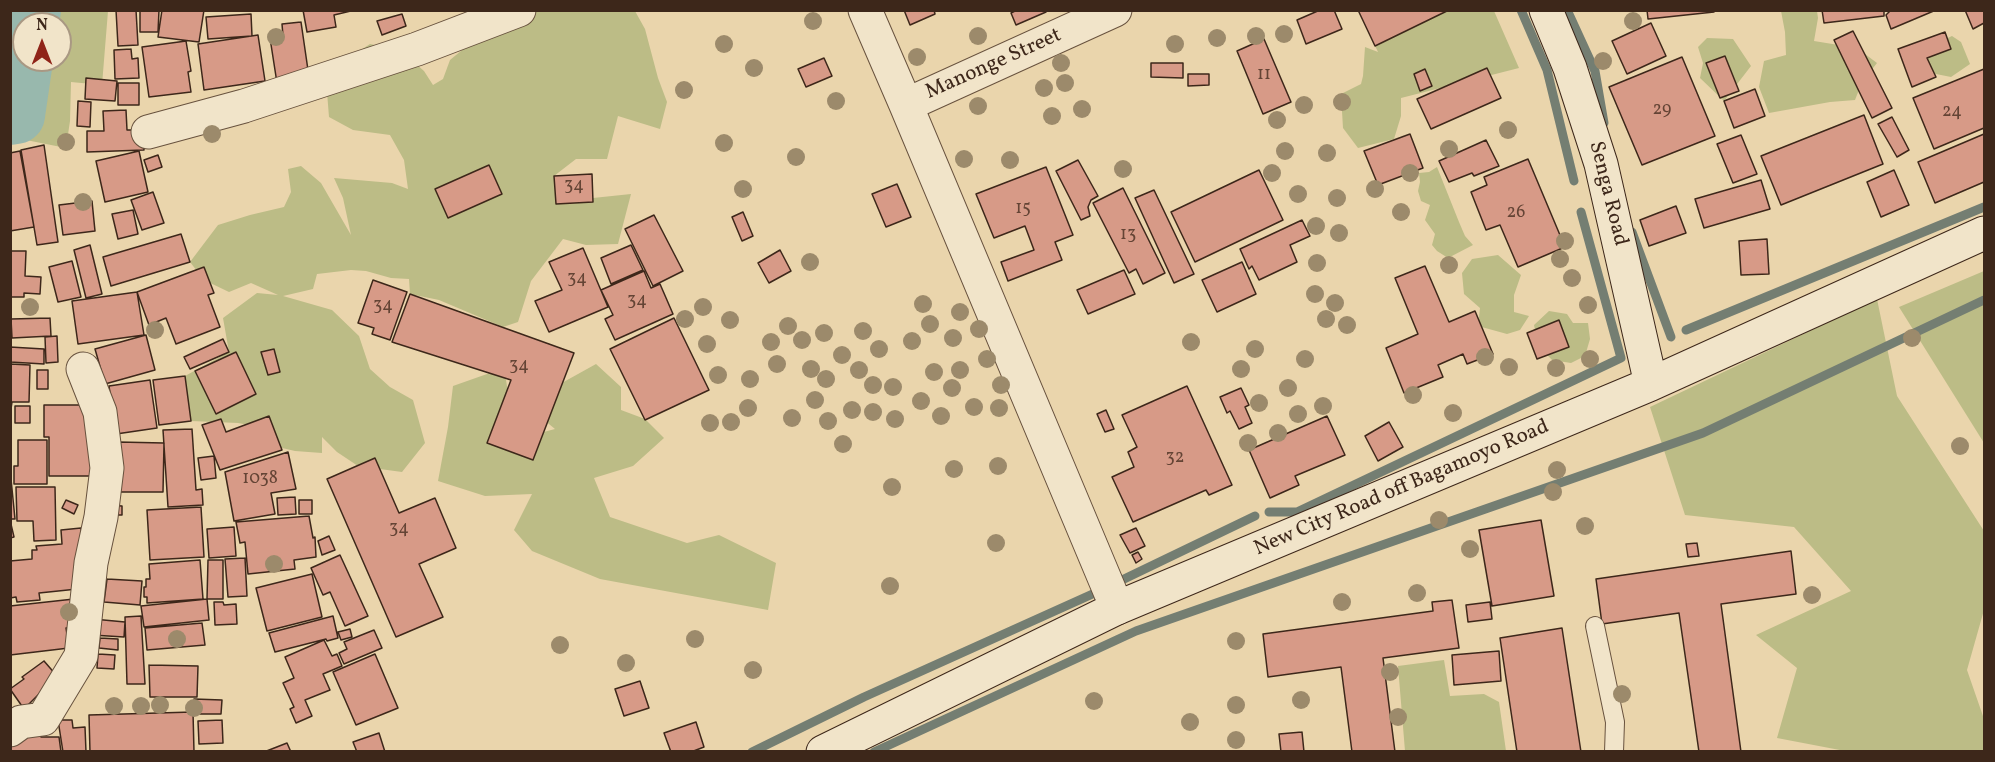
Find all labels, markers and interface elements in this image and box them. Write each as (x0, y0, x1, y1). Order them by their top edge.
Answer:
north arrow (12, 12, 72, 72)
text: N (36, 15, 48, 37)
street label: Manonge Street (922, 24, 1066, 106)
house number: 11 (1257, 65, 1271, 87)
house number: 29 (1653, 100, 1671, 122)
house number: 24 (1942, 102, 1962, 124)
street label: Senga Road (1582, 139, 1632, 249)
house number: 34 (564, 176, 584, 198)
house number: 15 (1015, 199, 1031, 221)
house number: 26 (1507, 203, 1525, 225)
house number: 13 (1120, 225, 1136, 247)
house number: 34 (567, 269, 587, 291)
house number: 34 (627, 291, 647, 313)
house number: 34 (373, 296, 393, 318)
house number: 34 (509, 356, 529, 378)
street label: New City Road off Bagamoyo Road (1251, 415, 1553, 563)
house number: 32 (1166, 448, 1184, 470)
house number: 1038 (242, 469, 278, 491)
house number: 34 (389, 519, 409, 541)

